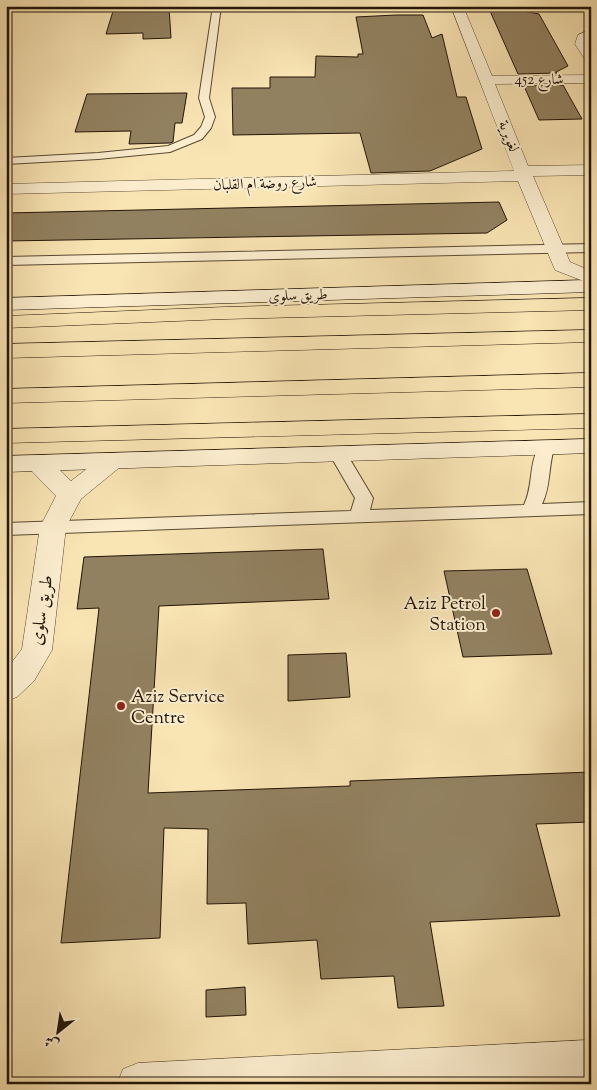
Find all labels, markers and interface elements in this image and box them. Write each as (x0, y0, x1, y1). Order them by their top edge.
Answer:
street label: شارع 452 (515, 70, 563, 92)
street label: لغويرية (492, 118, 523, 155)
street label: شارع روضة ام القلبان (213, 172, 317, 198)
street label: طريق سلوى (268, 285, 328, 308)
street label: طريق سلوى (25, 573, 61, 647)
place label: Aziz Petrol Station (403, 592, 486, 639)
marker: Aziz Petrol Station (490, 607, 502, 619)
place label: Aziz Service Centre (131, 685, 225, 732)
marker: Aziz Service Centre (115, 700, 127, 712)
north arrow (32, 1008, 82, 1058)
text: ش (41, 1029, 64, 1054)

